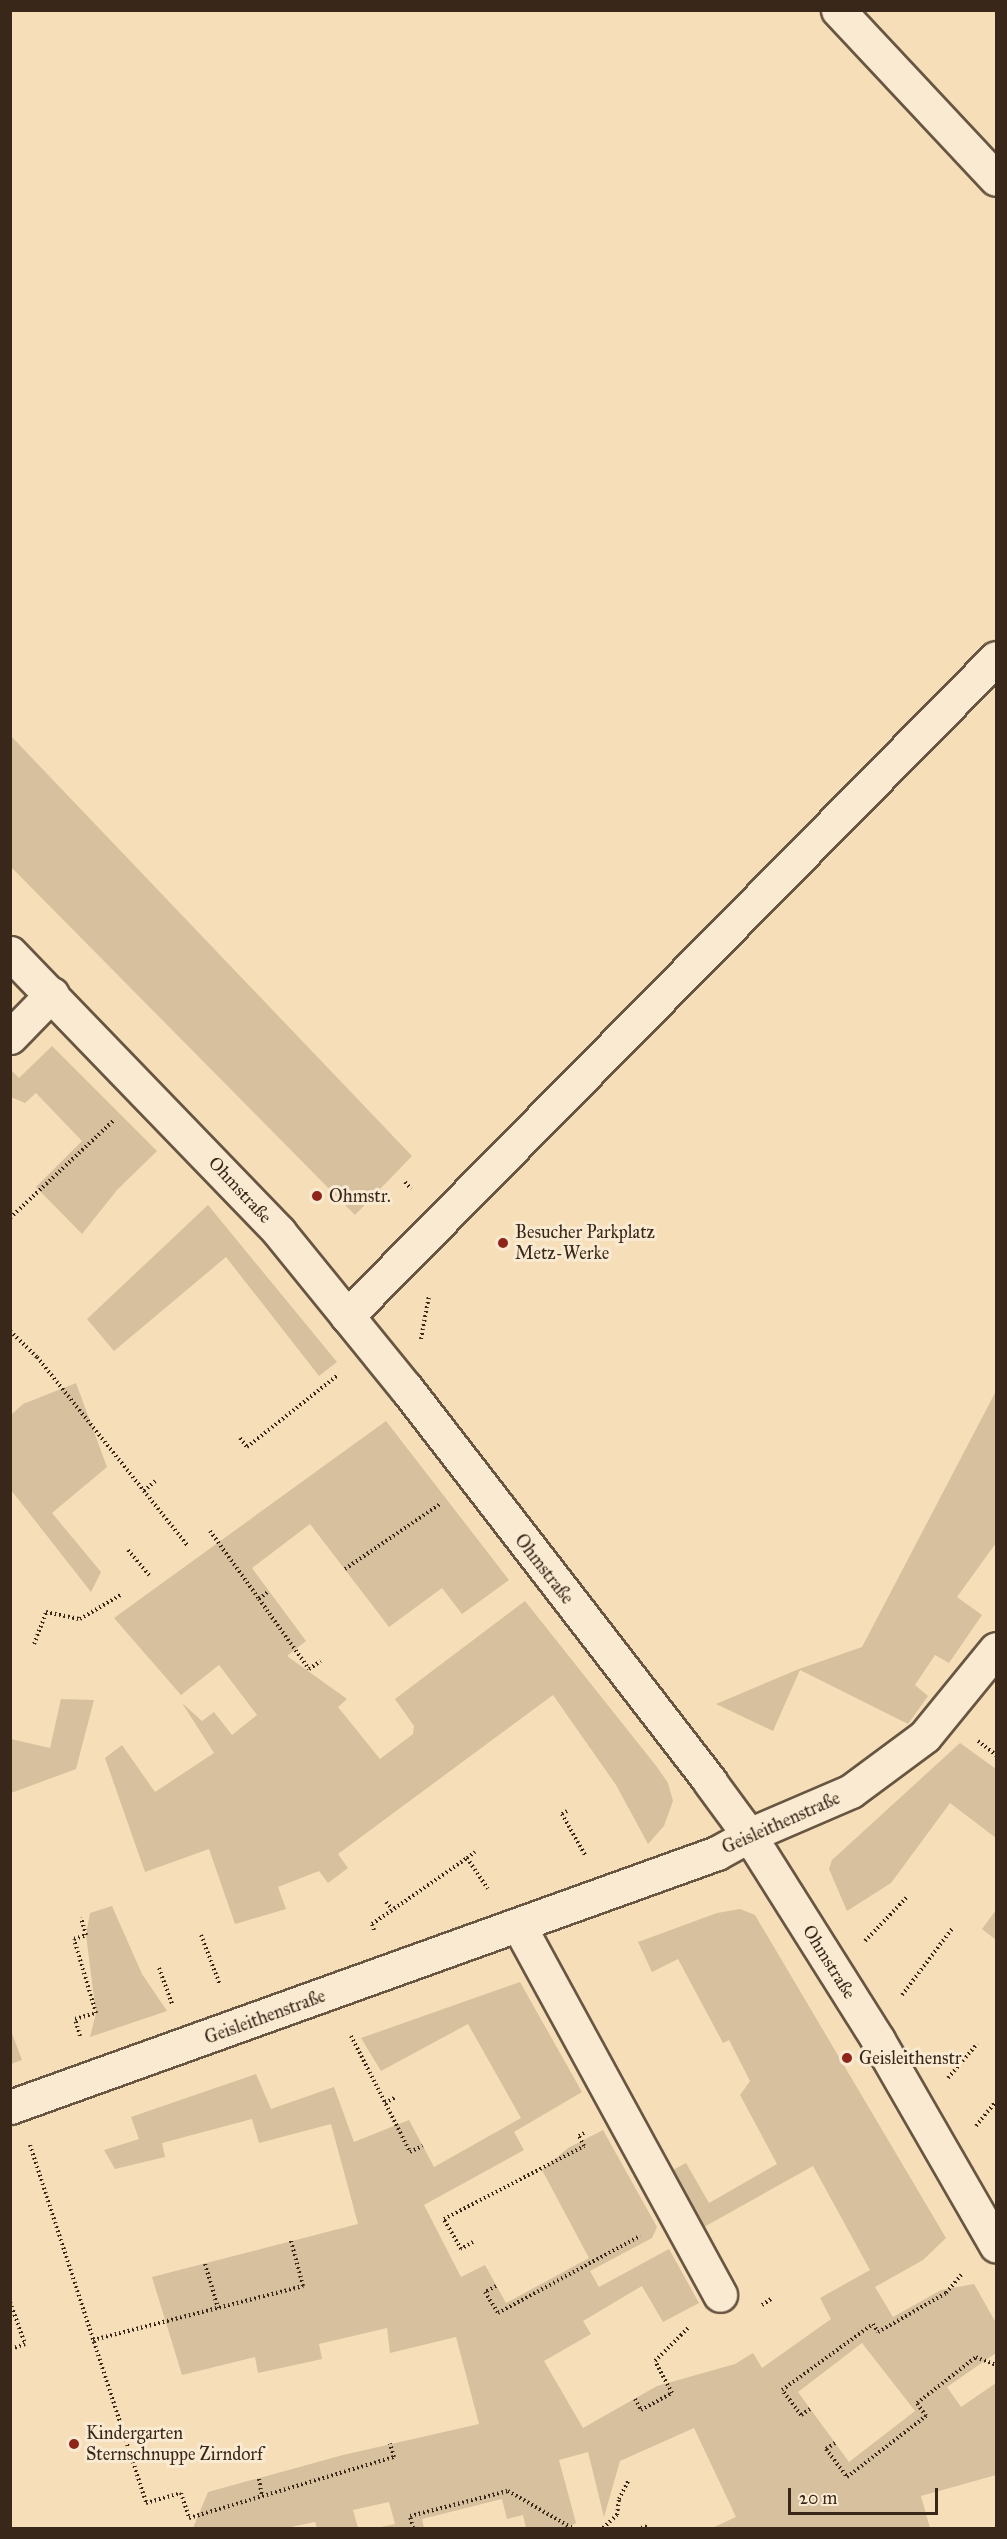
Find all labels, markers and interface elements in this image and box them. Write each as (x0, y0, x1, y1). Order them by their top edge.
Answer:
street label: Ohmstraße (204, 1152, 276, 1228)
place label: Ohmstr. (329, 1185, 391, 1207)
marker: Ohmstr. (310, 1189, 324, 1203)
place label: Besucher Parkplatz Metz-Werke (515, 1222, 655, 1264)
marker: Besucher Parkplatz Metz-Werke (496, 1236, 510, 1250)
street label: Ohmstraße (510, 1530, 578, 1608)
street label: Geisleithenstraße (719, 1787, 843, 1859)
street label: Ohmstraße (798, 1921, 860, 2003)
street label: Geisleithenstraße (202, 1985, 328, 2049)
place label: Geisleithenstr (859, 2047, 962, 2069)
marker: Geisleithenstr (840, 2051, 854, 2065)
place label: Kindergarten Sternschnuppe Zirndorf (86, 2423, 263, 2466)
marker: Kindergarten Sternschnuppe Zirndorf (67, 2437, 81, 2451)
scale bar (791, 2476, 941, 2514)
text: 20 m (799, 2487, 837, 2509)

